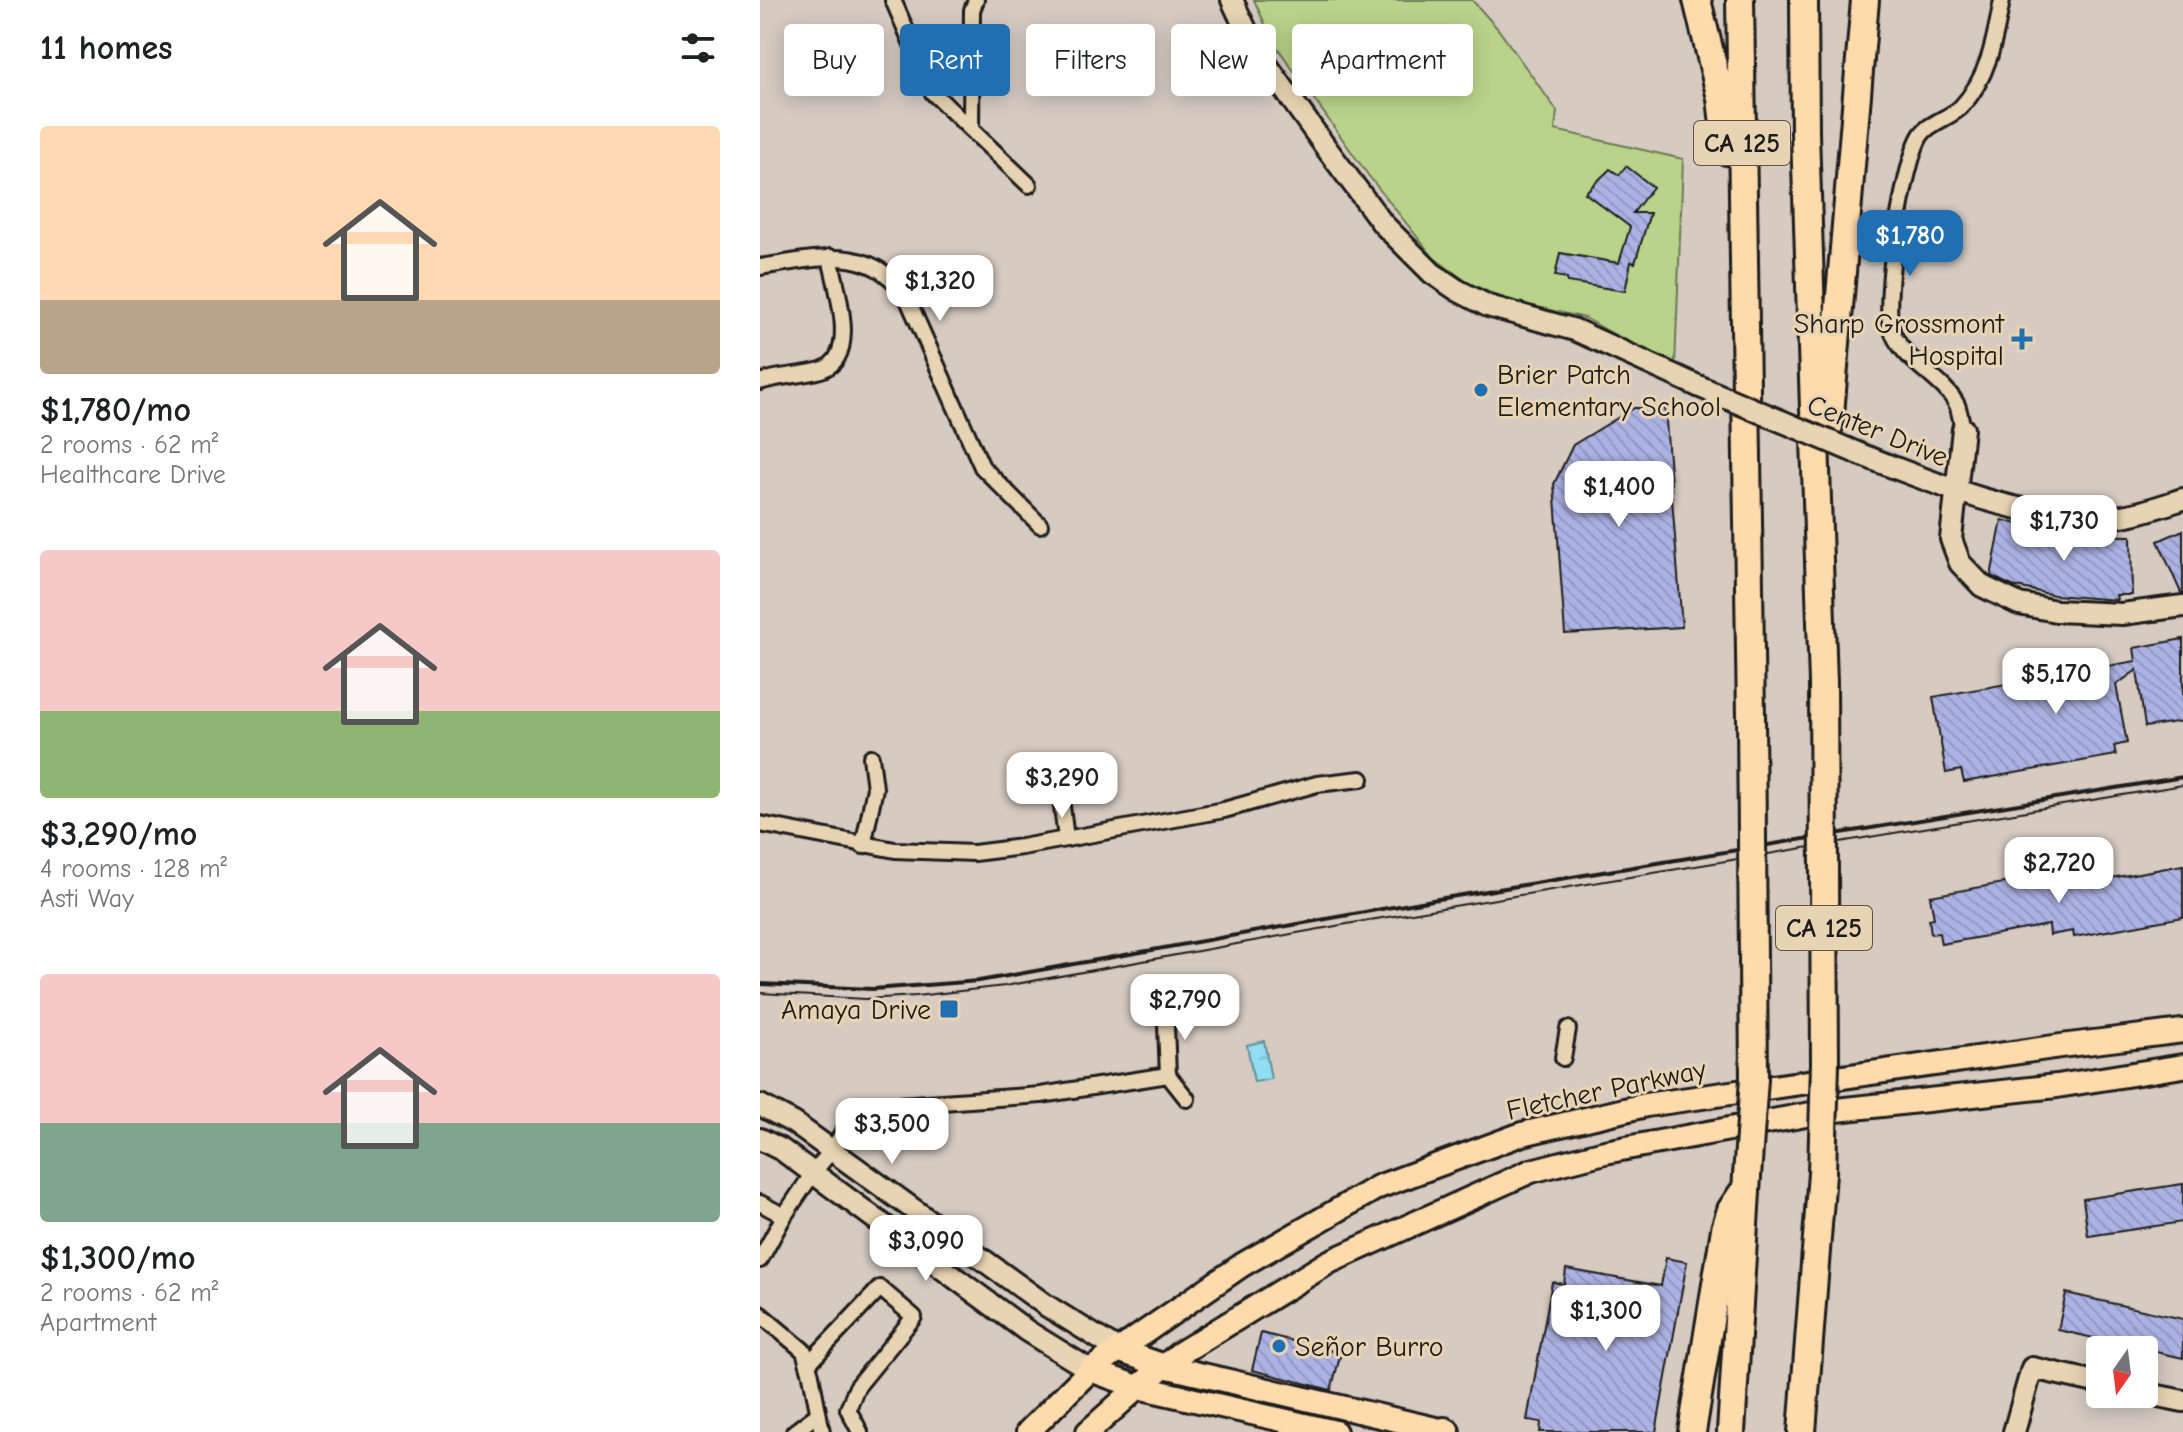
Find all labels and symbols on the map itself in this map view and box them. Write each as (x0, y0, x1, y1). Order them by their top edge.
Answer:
road number: CA 125 (1694, 121, 1790, 165)
pin: $1,780 (1845, 210, 1975, 278)
pin: $1,320 (875, 255, 1005, 323)
place label: Sharp Grossmont Hospital (1794, 308, 2005, 372)
marker: Sharp Grossmont Hospital (2011, 328, 2033, 350)
place label: Brier Patch Elementary School (1497, 359, 1721, 423)
marker: Brier Patch Elementary School (1472, 381, 1490, 399)
street label: Center Drive (1803, 388, 1953, 474)
pin: $1,400 (1554, 461, 1684, 529)
pin: $1,730 (1999, 495, 2129, 563)
pin: $5,170 (1991, 648, 2121, 716)
pin: $3,290 (997, 752, 1127, 820)
pin: $2,720 (1994, 837, 2124, 905)
road number: CA 125 (1776, 906, 1872, 950)
pin: $2,790 (1120, 974, 1250, 1042)
place label: Amaya Drive (781, 994, 931, 1026)
marker: Amaya Drive (938, 998, 960, 1020)
street label: Fletcher Parkway (1503, 1053, 1709, 1127)
pin: $3,500 (827, 1098, 957, 1166)
pin: $3,090 (861, 1215, 991, 1283)
pin: $1,300 (1541, 1285, 1671, 1353)
place label: Señor Burro (1295, 1331, 1444, 1363)
north arrow (2086, 1336, 2158, 1408)
marker: Señor Burro (1270, 1337, 1288, 1355)

